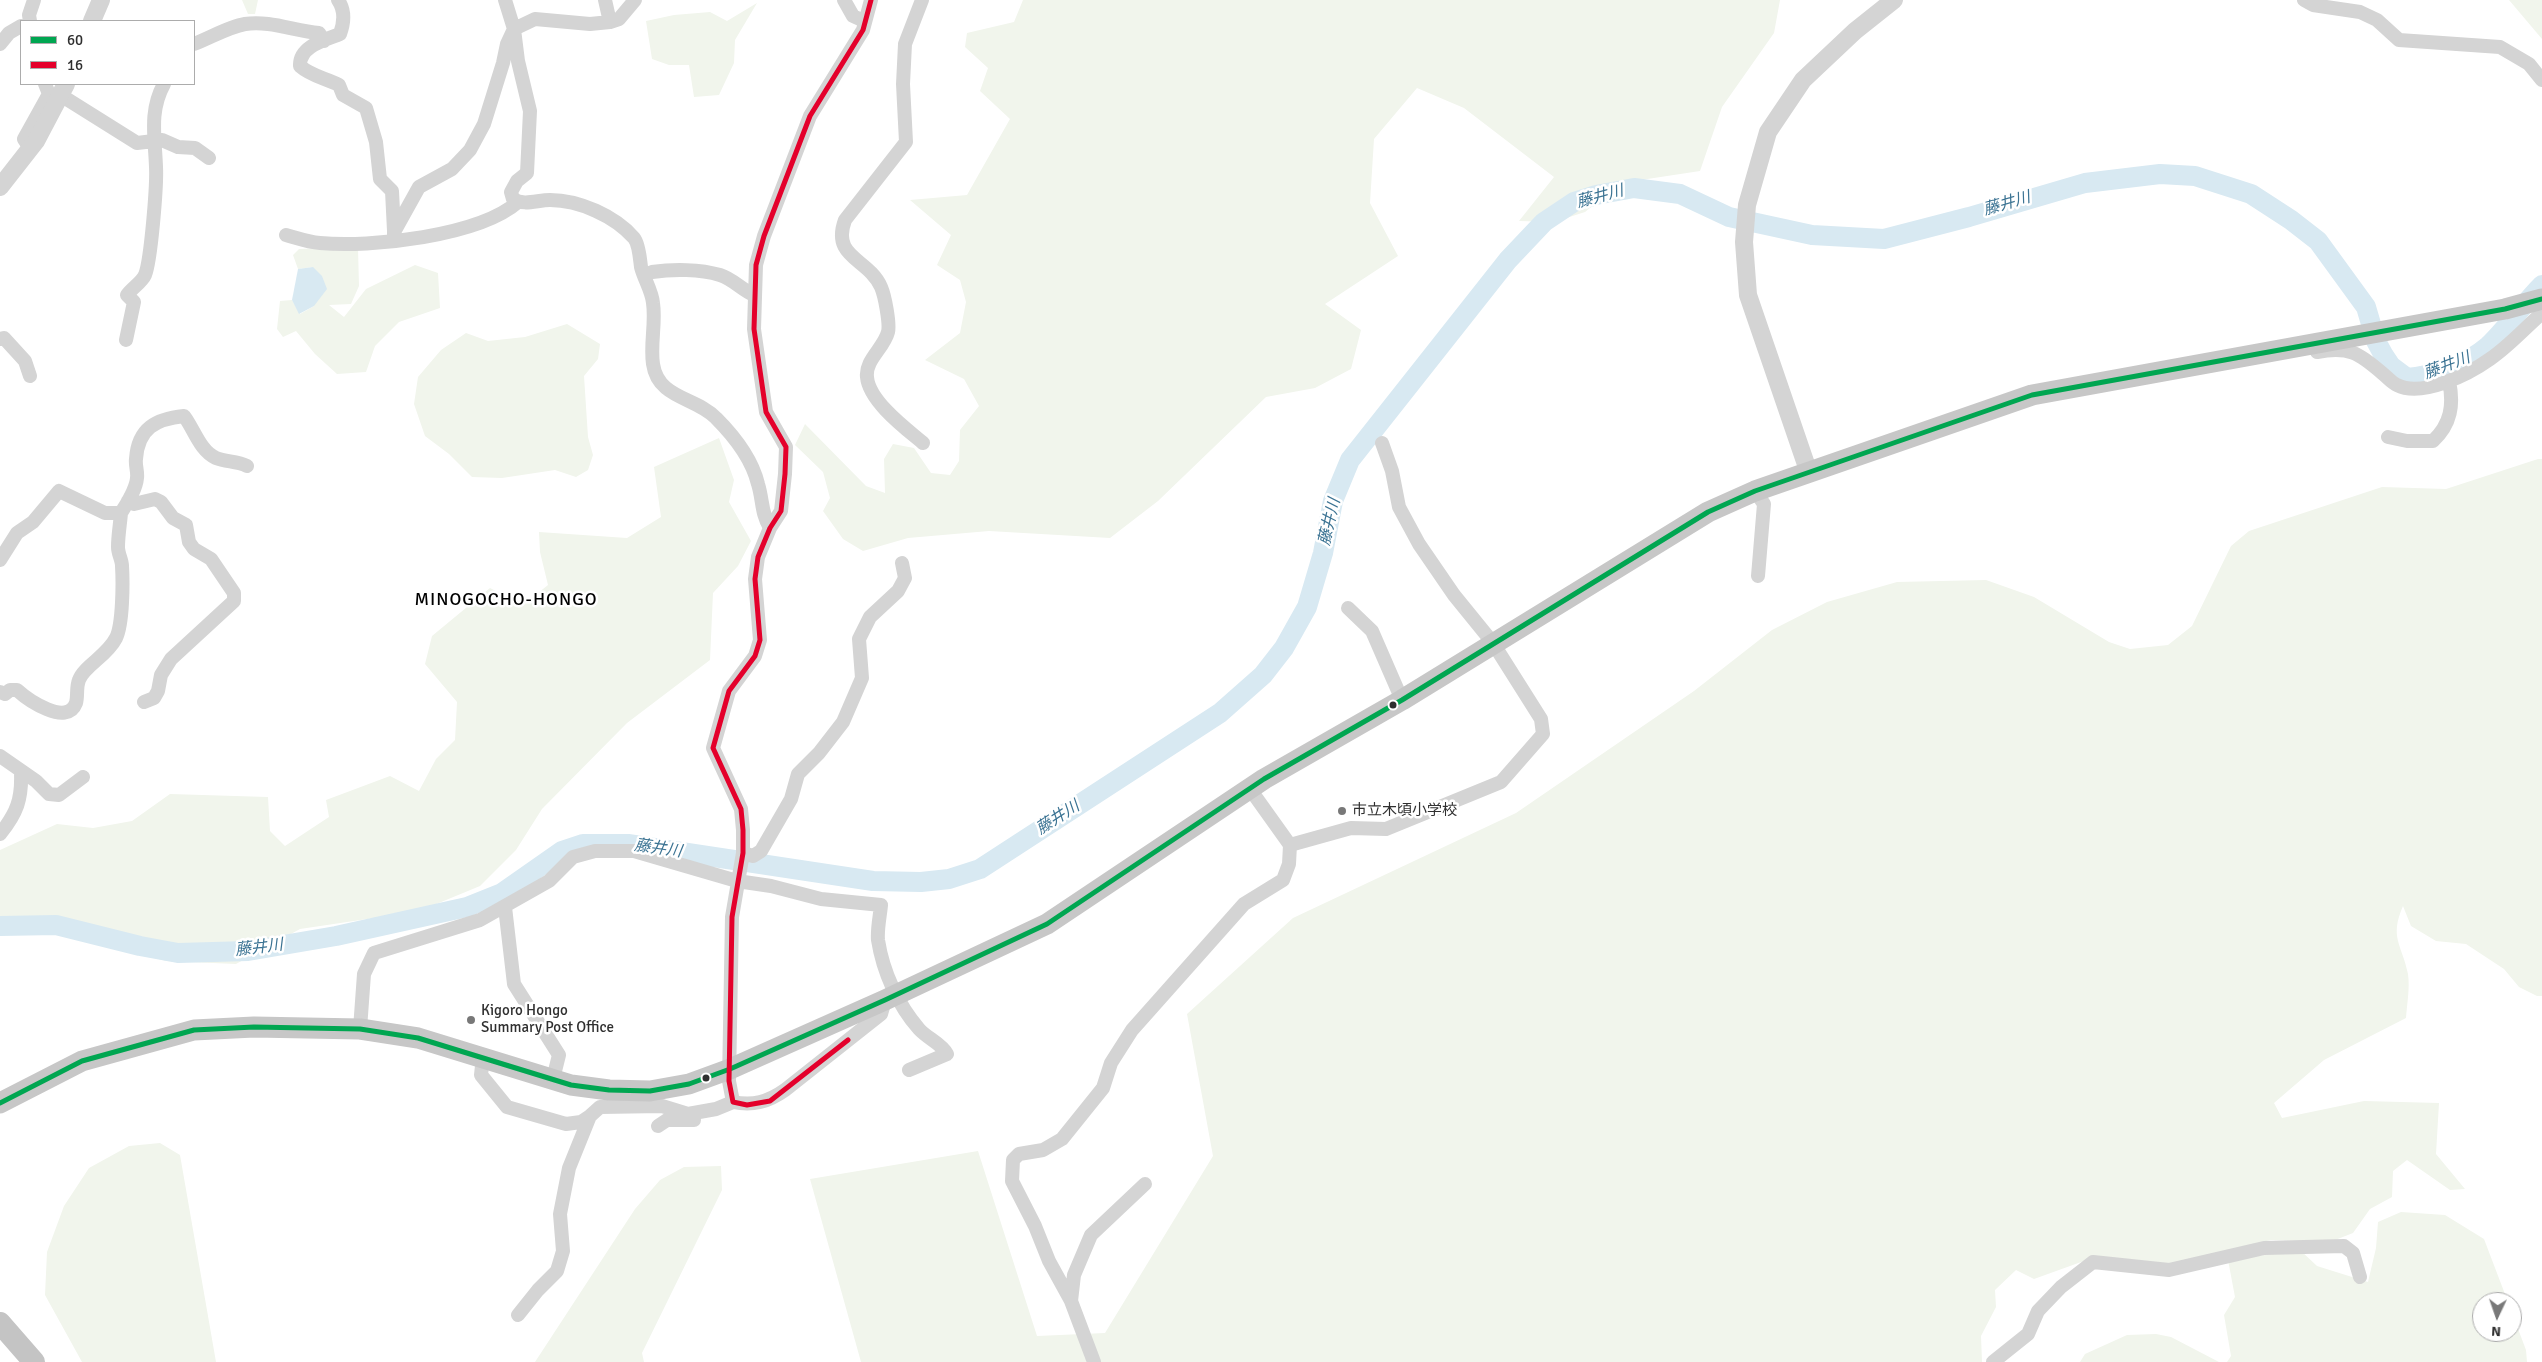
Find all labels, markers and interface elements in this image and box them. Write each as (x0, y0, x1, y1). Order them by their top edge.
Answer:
legend (20, 20, 195, 85)
text: 60 (67, 31, 83, 49)
text: 16 (67, 56, 83, 74)
water label: 藤井川 (1574, 182, 1626, 212)
water label: 藤井川 (1981, 188, 2033, 220)
water label: 藤井川 (2421, 348, 2473, 384)
water label: 藤井川 (1315, 496, 1345, 548)
district label: MINOGOCHO-HONGO (413, 589, 599, 611)
unlabelled marker (1388, 700, 1398, 710)
water label: 藤井川 (1033, 797, 1083, 839)
place label: 市立木頃小学校 (1352, 802, 1457, 820)
marker: 市立木頃小学校 (1336, 805, 1348, 817)
water label: 藤井川 (633, 836, 683, 862)
water label: 藤井川 (234, 936, 284, 960)
place label: Kigoro Hongo Summary Post Office (481, 1002, 614, 1037)
marker: Kigoro Hongo Summary Post Office (465, 1014, 477, 1026)
unlabelled marker (701, 1073, 711, 1083)
north arrow (2472, 1292, 2522, 1342)
text: N (2491, 1323, 2502, 1340)

